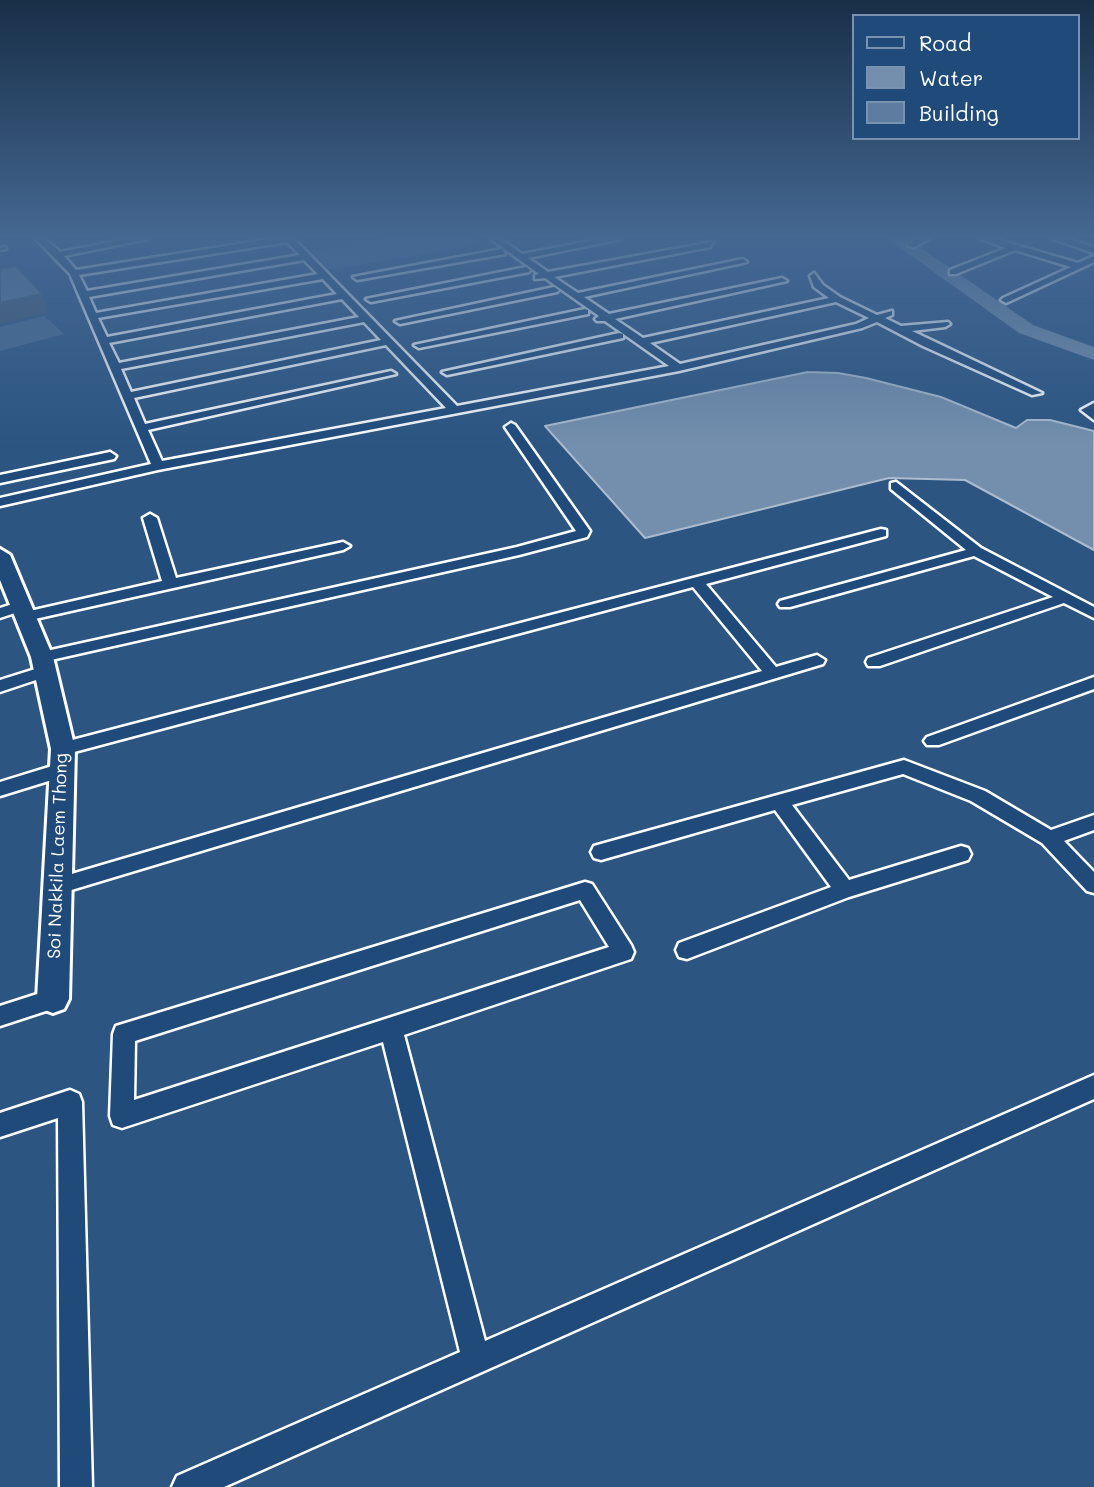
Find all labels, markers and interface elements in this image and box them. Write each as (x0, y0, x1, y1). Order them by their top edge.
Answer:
legend (852, 14, 1080, 140)
text: Road (919, 29, 971, 56)
text: Water (919, 64, 983, 91)
text: Building (919, 99, 999, 126)
street label: Soi Nakkila Laem Thong (44, 753, 72, 959)

